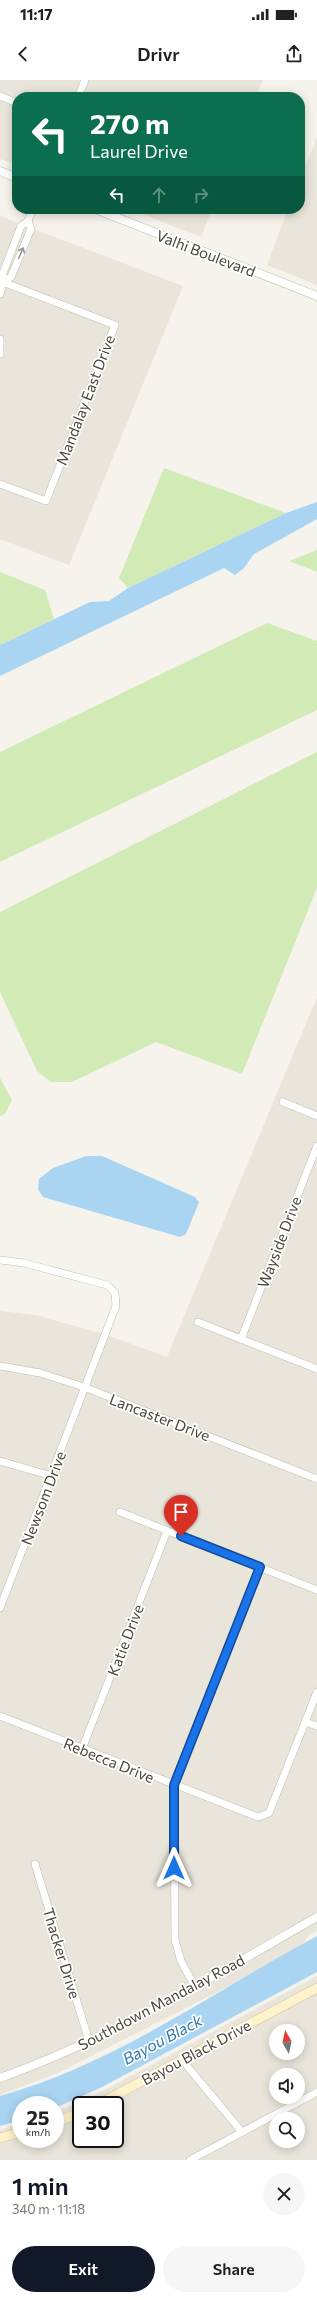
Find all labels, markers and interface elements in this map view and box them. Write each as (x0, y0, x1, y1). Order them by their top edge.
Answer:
text: 11:17 (20, 5, 53, 23)
icon: back (12, 43, 34, 65)
text: Drivr (137, 43, 180, 65)
icon: share (283, 43, 305, 65)
text: 270 m (90, 106, 169, 140)
icon: left (24, 108, 76, 160)
text: Laurel Drive (90, 140, 188, 162)
icon: left (106, 184, 128, 206)
icon: ahead (148, 184, 170, 206)
icon: right (190, 184, 212, 206)
street label: Valhi Boulevard (154, 226, 258, 280)
one-way arrow (17, 248, 25, 260)
street label: Mandalay East Drive (52, 332, 118, 468)
street label: Wayside Drive (253, 1194, 305, 1290)
street label: Lancaster Drive (107, 1390, 213, 1444)
street label: Newsom Drive (17, 1448, 69, 1547)
pin (164, 1495, 198, 1536)
icon: arrive (170, 1501, 192, 1523)
street label: Katie Drive (103, 1602, 147, 1678)
street label: Rebecca Drive (61, 1734, 157, 1786)
position arrow (153, 1847, 195, 1889)
street label: Thacker Drive (40, 1905, 84, 2001)
street label: Southdown Mandalay Road (75, 1950, 247, 2054)
water label: Bayou Black (119, 2010, 205, 2068)
street label: Bayou Black Drive (138, 2016, 254, 2088)
north arrow (269, 2024, 305, 2060)
map controls (269, 2024, 305, 2148)
button: sound (269, 2068, 305, 2104)
speed limit sign: 30 (72, 2096, 124, 2148)
text: 25 (26, 2105, 50, 2129)
button: search (269, 2112, 305, 2148)
text: km/h (26, 2126, 50, 2138)
text: 1 min (12, 2171, 69, 2200)
button: close (263, 2173, 305, 2215)
text: 340 m · 11:18 (12, 2201, 85, 2217)
button: Exit (12, 2246, 155, 2292)
button: Share (163, 2246, 305, 2292)

